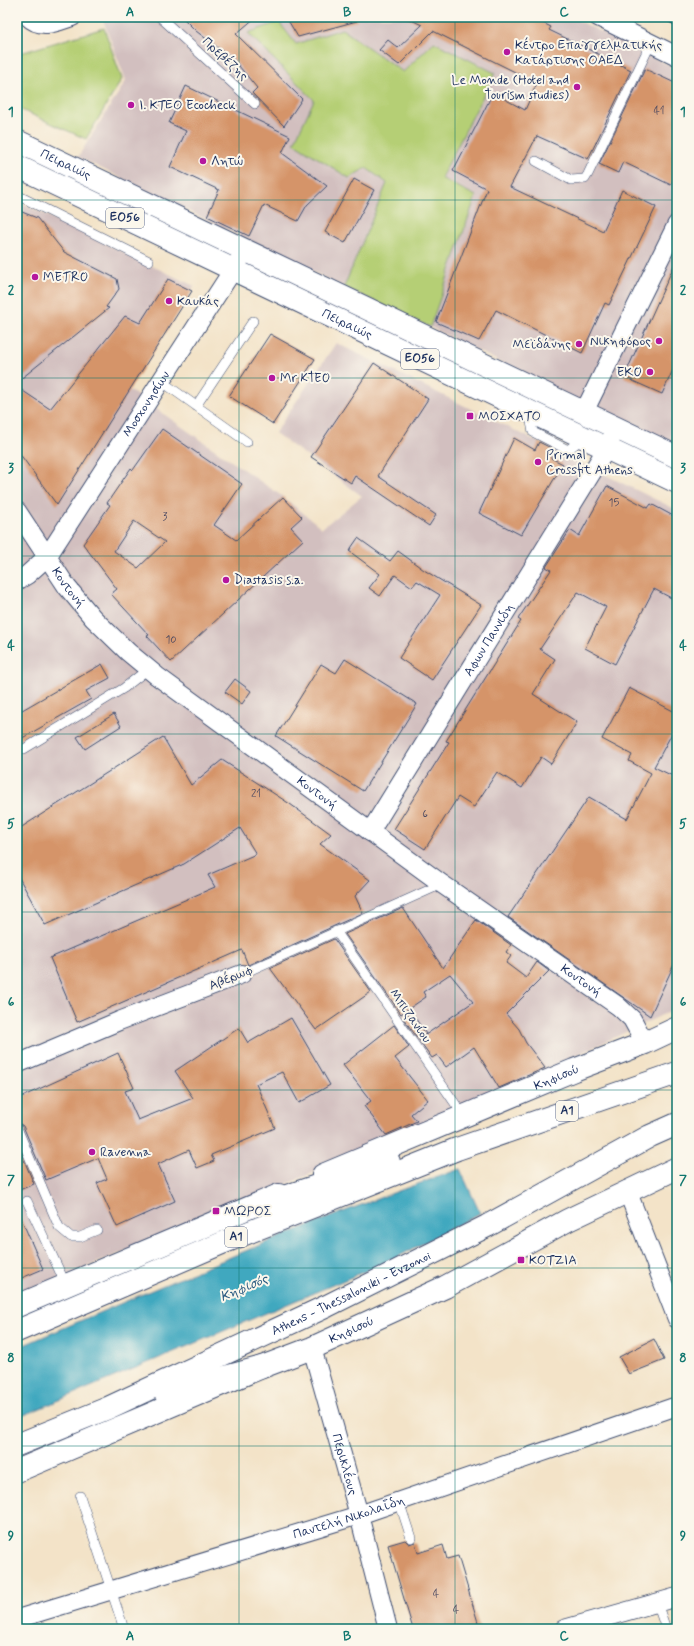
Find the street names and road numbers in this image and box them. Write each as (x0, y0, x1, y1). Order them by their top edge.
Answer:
street label: Πρεβέζης (198, 33, 252, 85)
street label: Πειραιώς (38, 145, 94, 184)
road number: ΕΟ56 (106, 208, 144, 228)
street label: Πειραιώς (319, 305, 375, 344)
road number: ΕΟ56 (401, 349, 439, 369)
street label: Μοσχονησίων (119, 367, 174, 440)
street label: Κοντονή (48, 564, 89, 611)
street label: Αφων Παννιδη (460, 600, 518, 679)
street label: Κοντονή (293, 772, 341, 813)
street label: Κοντονή (557, 960, 605, 1001)
street label: Αβέρωφ (206, 961, 256, 995)
street label: Μπιζανίου (385, 986, 435, 1046)
street label: Κηφισού (531, 1060, 581, 1094)
road number: Α1 (556, 1101, 578, 1121)
road number: Α1 (225, 1227, 247, 1247)
street label: Athens - Thessaloniki - Evzonoi (268, 1247, 434, 1339)
street label: Κηφισού (326, 1312, 377, 1348)
street label: Περικλέους (328, 1432, 362, 1497)
street label: Παντελή Νικολαΐδη (291, 1491, 407, 1543)

